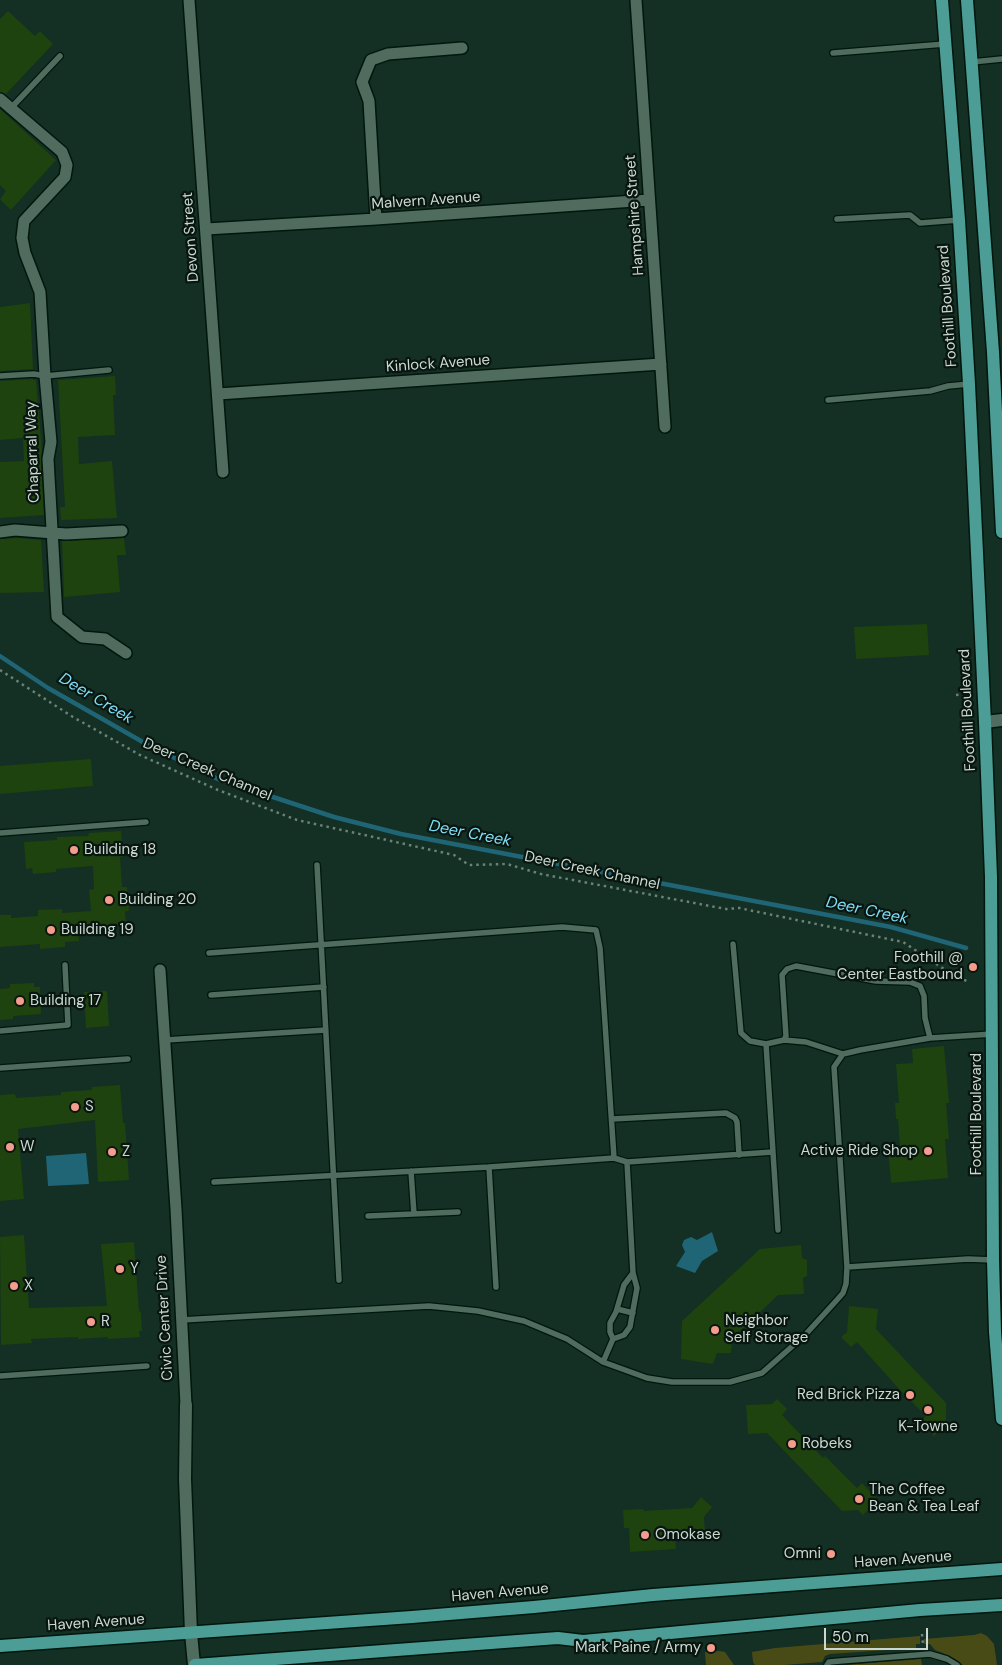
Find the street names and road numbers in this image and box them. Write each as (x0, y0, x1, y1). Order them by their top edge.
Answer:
street label: Hampshire Street (622, 154, 648, 276)
street label: Malvern Avenue (371, 188, 481, 214)
street label: Devon Street (179, 191, 203, 283)
street label: Foothill Boulevard (935, 244, 961, 368)
street label: Kinlock Avenue (385, 351, 491, 377)
street label: Chaparral Way (22, 401, 44, 503)
street label: Foothill Boulevard (956, 648, 980, 772)
street label: Deer Creek Channel (140, 735, 274, 805)
street label: Deer Creek Channel (523, 848, 661, 894)
street label: Foothill Boulevard (968, 1053, 986, 1175)
street label: Civic Center Drive (153, 1255, 177, 1381)
street label: Haven Avenue (854, 1548, 952, 1572)
street label: Haven Avenue (451, 1580, 549, 1606)
street label: Haven Avenue (47, 1611, 145, 1635)

